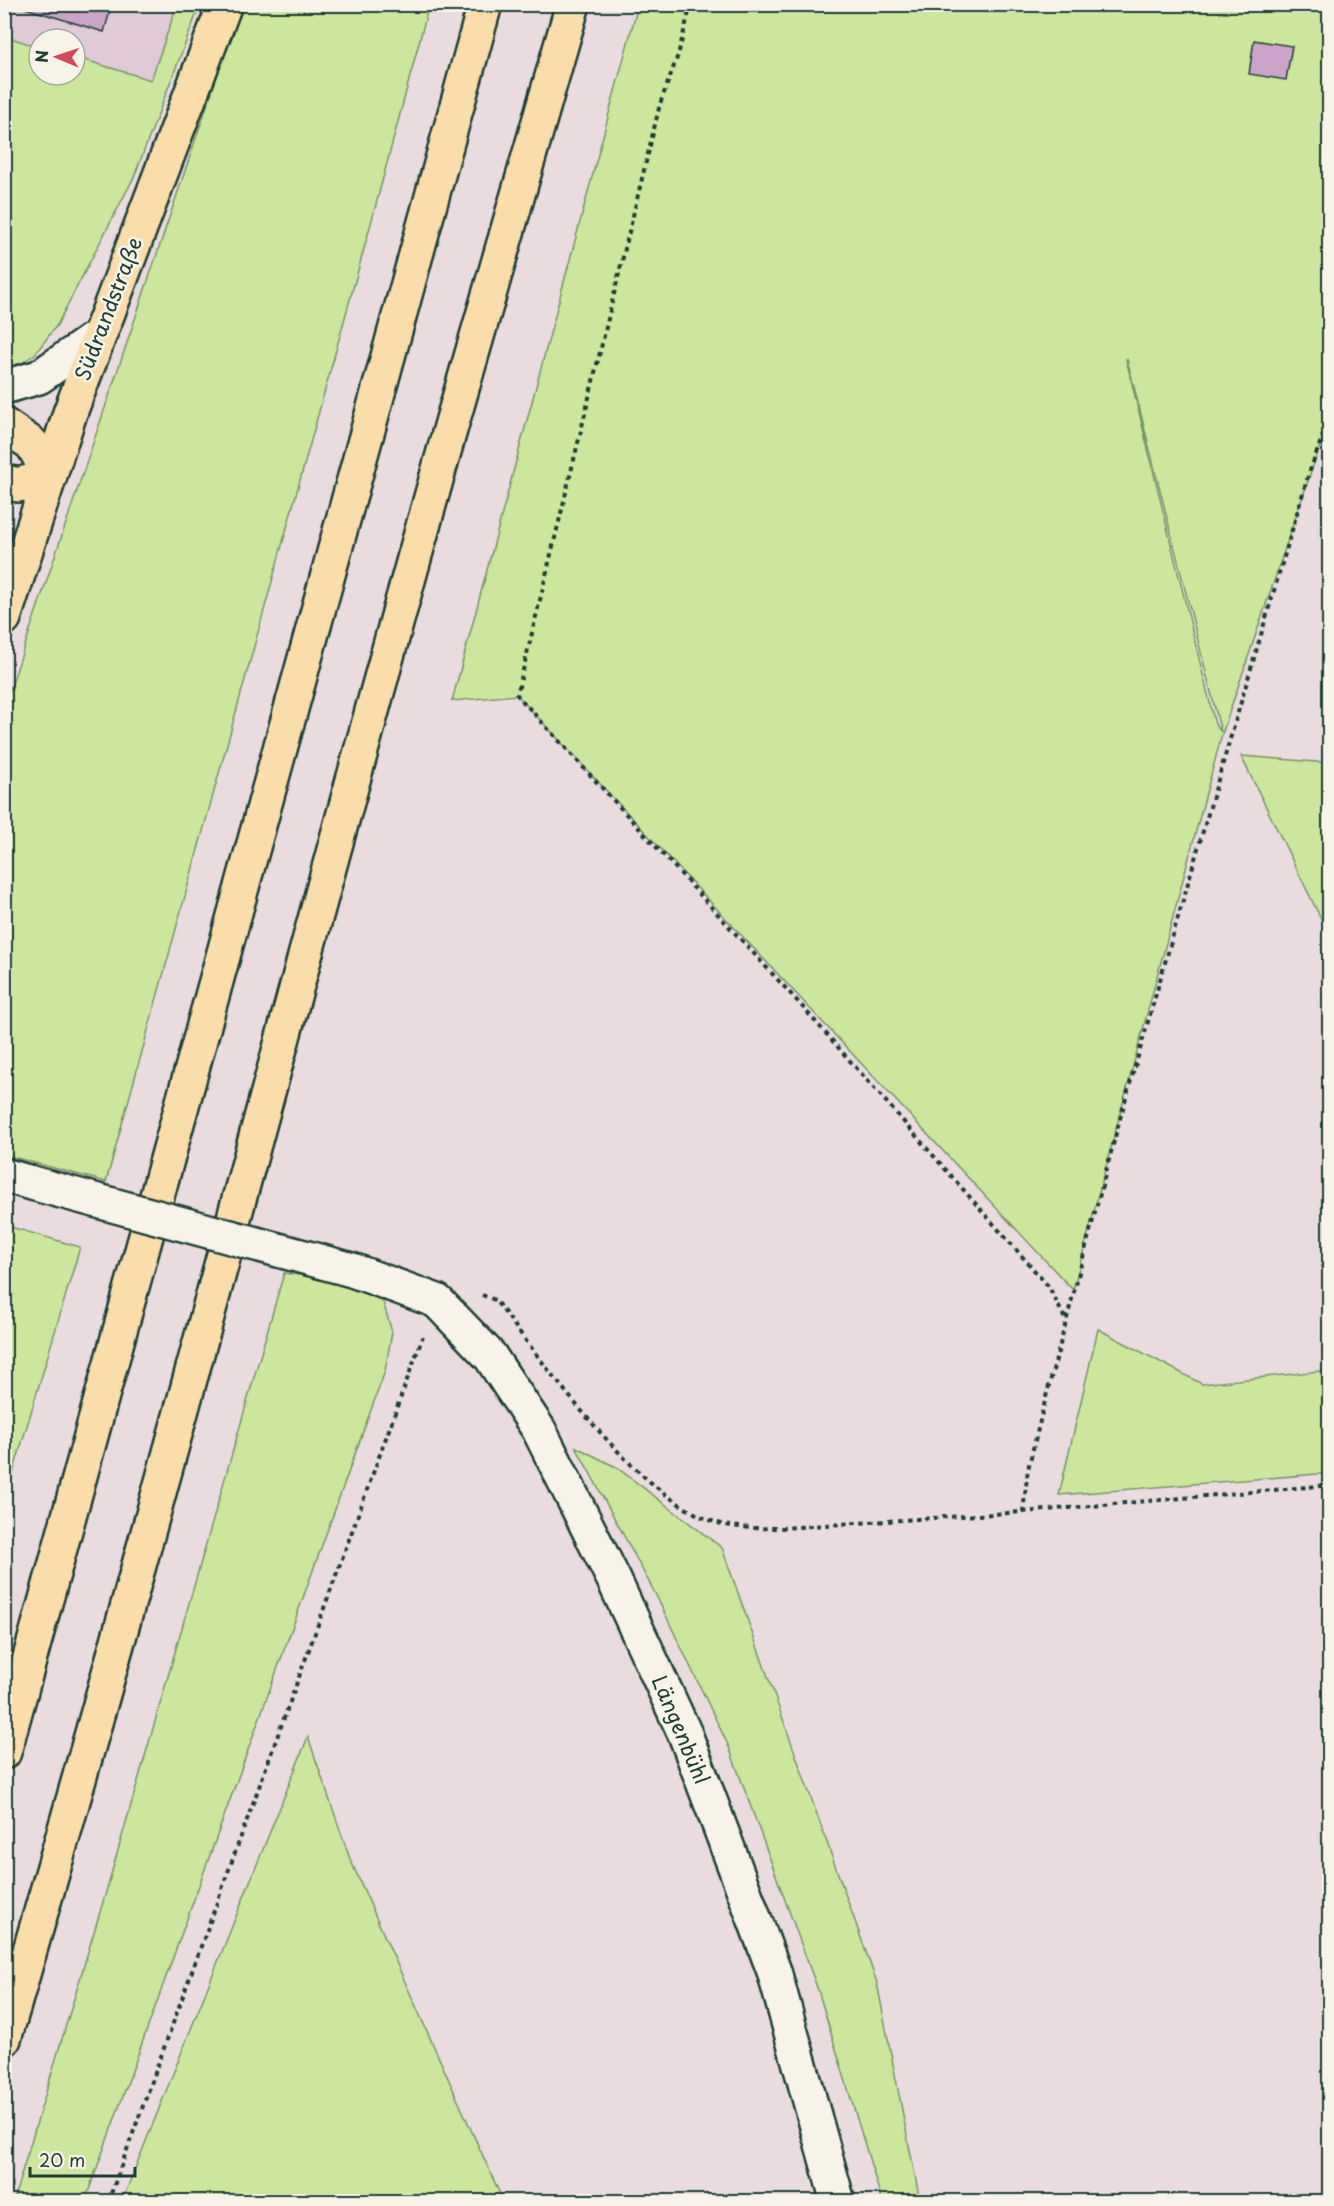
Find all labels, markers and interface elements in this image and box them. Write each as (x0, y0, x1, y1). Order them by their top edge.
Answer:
north arrow (27, 27, 87, 87)
text: N (29, 50, 53, 63)
street label: Südrandstraße (65, 232, 149, 385)
street label: Längenbühl (645, 1670, 719, 1789)
scale bar (30, 2140, 135, 2178)
text: 20 m (39, 2146, 85, 2173)

